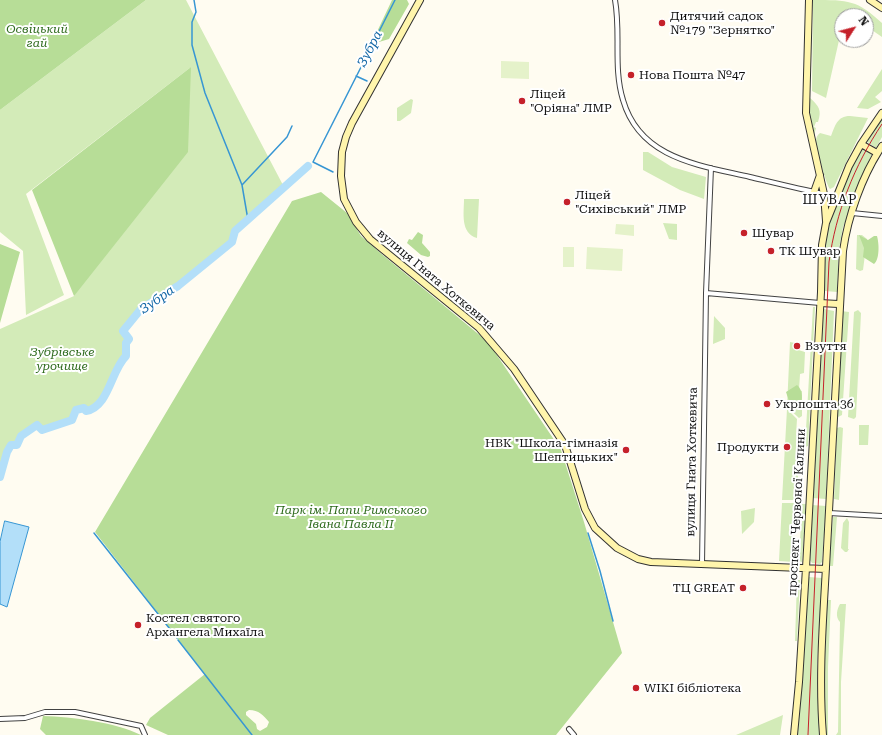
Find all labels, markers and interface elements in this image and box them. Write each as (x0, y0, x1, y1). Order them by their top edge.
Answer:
north arrow (834, 8, 874, 48)
place label: Дитячий садок №179 "Зернятко" (670, 9, 775, 37)
text: N (856, 14, 871, 28)
marker: Дитячий садок №179 "Зернятко" (657, 18, 667, 28)
park label: Освіцький гай (6, 22, 68, 50)
water label: Зубра (354, 28, 386, 70)
place label: Нова Пошта №47 (639, 68, 745, 82)
marker: Нова Пошта №47 (626, 70, 636, 80)
place label: Ліцей "Оріяна" ЛМР (530, 87, 612, 115)
marker: Ліцей "Оріяна" ЛМР (517, 96, 527, 106)
place label: Ліцей "Сихівський" ЛМР (575, 188, 686, 216)
district label: ШУВАР (803, 192, 857, 208)
marker: Ліцей "Сихівський" ЛМР (562, 197, 572, 207)
street label: вулиця Гната Хоткевича (374, 226, 498, 334)
place label: Шувар (752, 226, 794, 240)
marker: Шувар (739, 228, 749, 238)
place label: ТК Шувар (779, 244, 841, 258)
marker: ТК Шувар (766, 246, 776, 256)
water label: Зубра (137, 282, 177, 318)
place label: Взуття (805, 339, 847, 353)
marker: Взуття (792, 341, 802, 351)
park label: Зубрівське урочище (30, 345, 94, 373)
street label: вулиця Гната Хоткевича (683, 387, 701, 537)
place label: Укрпошта 36 (775, 397, 854, 411)
marker: Укрпошта 36 (762, 399, 772, 409)
street label: проспект Червоної Калини (785, 428, 809, 596)
place label: НВК "Школа-гімназія Шептицьких" (485, 436, 618, 464)
place label: Продукти (717, 440, 779, 454)
marker: Продукти (782, 442, 792, 452)
marker: НВК "Школа-гімназія Шептицьких" (621, 445, 631, 455)
park label: Парк ім. Папи Римського Івана Павла ІІ (275, 503, 427, 531)
place label: ТЦ GREAT (673, 581, 735, 595)
marker: ТЦ GREAT (738, 583, 748, 593)
place label: Костел святого Архангела Михаїла (146, 611, 264, 639)
marker: Костел святого Архангела Михаїла (133, 620, 143, 630)
place label: WIKI бібліотека (644, 681, 741, 695)
marker: WIKI бібліотека (631, 683, 641, 693)

